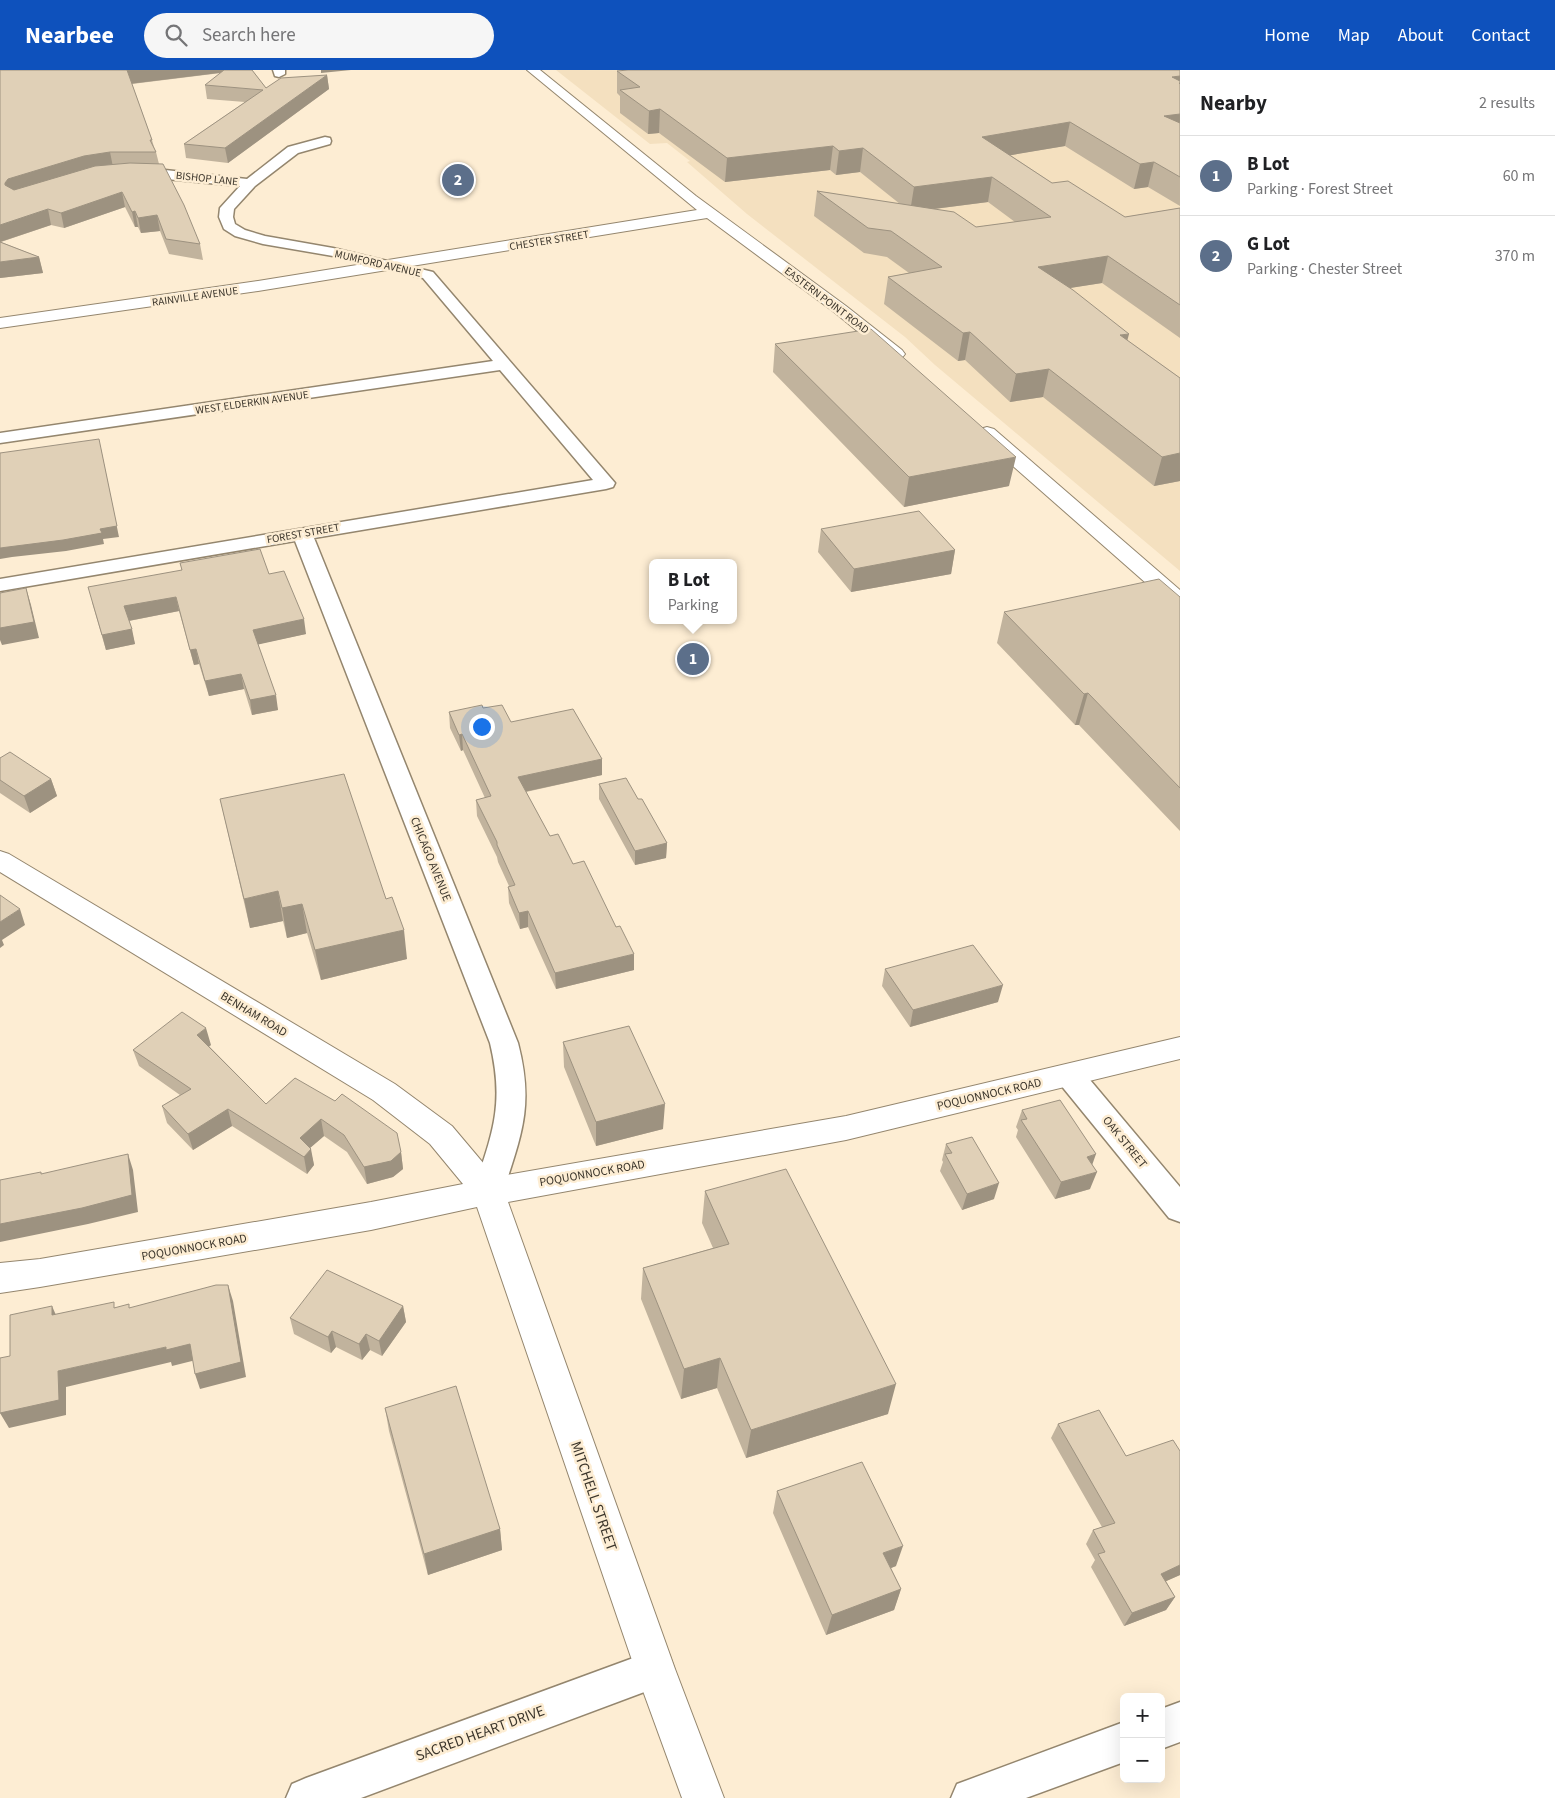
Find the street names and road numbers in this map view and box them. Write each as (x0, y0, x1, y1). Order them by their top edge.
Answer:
street label: BISHOP LANE (175, 168, 239, 189)
street label: CHESTER STREET (508, 227, 590, 254)
street label: MUMFORD AVENUE (333, 246, 423, 281)
street label: EASTERN POINT ROAD (781, 264, 872, 337)
street label: RAINVILLE AVENUE (151, 283, 239, 310)
street label: WEST ELDERKIN AVENUE (195, 387, 310, 418)
street label: FOREST STREET (265, 520, 341, 547)
street label: CHICAGO AVENUE (406, 814, 455, 904)
street label: BENHAM ROAD (217, 988, 290, 1041)
street label: POQUONNOCK ROAD (935, 1074, 1043, 1115)
street label: OAK STREET (1098, 1113, 1151, 1172)
street label: POQUONNOCK ROAD (538, 1156, 646, 1191)
street label: POQUONNOCK ROAD (140, 1230, 248, 1265)
street label: MITCHELL STREET (565, 1439, 622, 1554)
street label: SACRED HEART DRIVE (413, 1700, 548, 1767)

